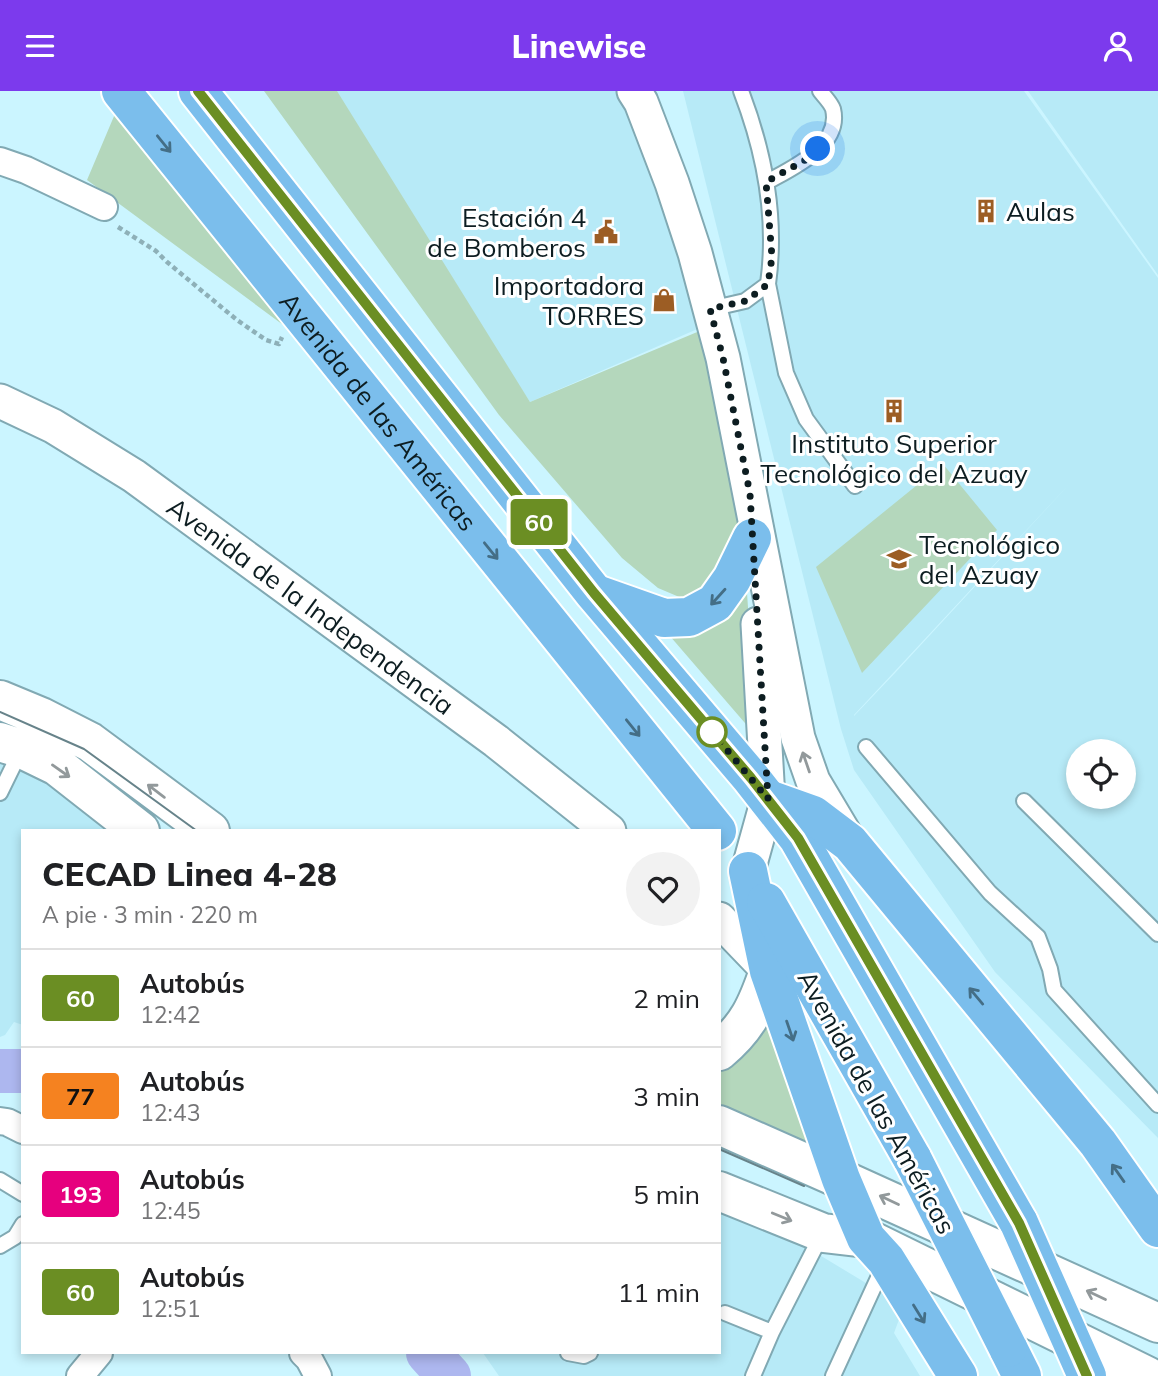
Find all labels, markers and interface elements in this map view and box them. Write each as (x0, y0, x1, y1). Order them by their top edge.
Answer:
text: Linewise (512, 26, 646, 66)
icon: menu (21, 27, 59, 65)
icon: person (1099, 27, 1137, 65)
your location (800, 131, 835, 166)
one-way arrow (156, 135, 171, 153)
place label: Aulas (1006, 195, 1075, 228)
building icon: Aulas (972, 197, 1000, 225)
place label: Estación 4 de Bomberos (427, 201, 586, 264)
public building icon: Estación 4 de Bomberos (592, 218, 620, 246)
place label: Importadora TORRES (494, 269, 644, 332)
street label: Avenida de las Américas (273, 285, 485, 537)
shop icon: Importadora TORRES (650, 286, 678, 314)
building icon: Instituto Superior Tecnológico del Azuay (880, 397, 908, 425)
place label: Instituto Superior Tecnológico del Azuay (760, 427, 1028, 490)
street label: Avenida de la Independencia (161, 490, 461, 721)
line badge: 60 (508, 499, 570, 545)
text: 60 (525, 507, 553, 537)
place label: Tecnológico del Azuay (919, 528, 1060, 591)
one-way arrow (483, 541, 498, 559)
school or university icon: Tecnológico del Azuay (885, 545, 913, 573)
one-way arrow (710, 588, 726, 606)
unlabelled marker (697, 717, 727, 747)
one-way arrow (626, 718, 641, 736)
map controls (1066, 739, 1136, 809)
button: locate (1066, 739, 1136, 809)
one-way arrow (799, 751, 811, 773)
one-way arrow (51, 764, 70, 778)
one-way arrow (147, 783, 166, 798)
button: heart (626, 852, 700, 926)
text: CECAD Linea 4-28 (42, 853, 337, 894)
text: A pie · 3 min · 220 m (42, 900, 258, 929)
street label: Avenida de las Américas (791, 964, 963, 1240)
text: Autobús (140, 967, 245, 1000)
text: 2 min (633, 982, 700, 1015)
text: 60 (66, 983, 95, 1013)
one-way arrow (968, 987, 983, 1005)
text: 12:42 (140, 1000, 200, 1029)
one-way arrow (785, 1020, 797, 1042)
text: Autobús (140, 1065, 245, 1098)
text: 3 min (633, 1080, 700, 1113)
text: 77 (66, 1081, 95, 1111)
text: 12:43 (140, 1098, 200, 1127)
text: Autobús (140, 1163, 245, 1196)
one-way arrow (1111, 1164, 1126, 1182)
text: 5 min (633, 1178, 700, 1211)
text: 193 (59, 1179, 102, 1209)
one-way arrow (879, 1193, 900, 1207)
text: 12:45 (140, 1196, 200, 1225)
one-way arrow (771, 1211, 793, 1224)
text: Autobús (140, 1261, 245, 1294)
text: 11 min (618, 1276, 700, 1309)
text: 60 (66, 1277, 95, 1307)
one-way arrow (1086, 1288, 1107, 1301)
text: 12:51 (140, 1294, 200, 1323)
one-way arrow (913, 1303, 927, 1323)

